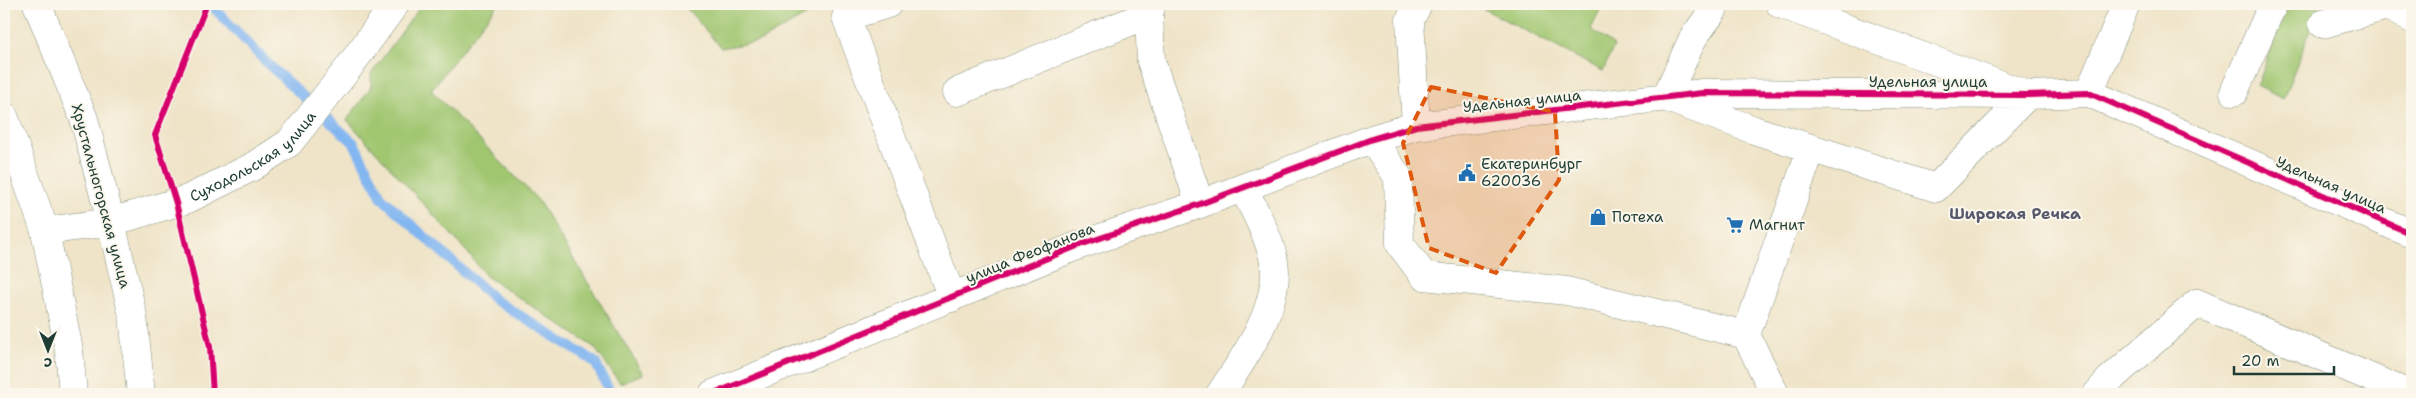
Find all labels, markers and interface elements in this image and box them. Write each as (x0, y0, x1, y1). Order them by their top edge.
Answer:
street label: Удельная улица (1869, 72, 1988, 92)
street label: Удельная улица (1462, 85, 1583, 117)
street label: Хрустальногорская улица (67, 102, 135, 291)
street label: Суходольская улица (186, 106, 321, 207)
street label: Удельная улица (2273, 152, 2390, 219)
place label: Екатеринбург 620036 (1481, 154, 1582, 191)
public building icon: Екатеринбург 620036 (1457, 163, 1477, 183)
district label: Широкая Речка (1949, 203, 2081, 224)
shop icon: Потеха (1588, 207, 1608, 227)
place label: Потеха (1612, 207, 1664, 227)
supermarket icon: Магнит (1725, 215, 1745, 235)
place label: Магнит (1749, 215, 1805, 235)
street label: улица Феофанова (963, 218, 1098, 288)
north arrow (22, 326, 72, 376)
scale bar (2234, 343, 2334, 375)
text: 20 m (2241, 351, 2280, 371)
text: С (44, 354, 52, 372)

